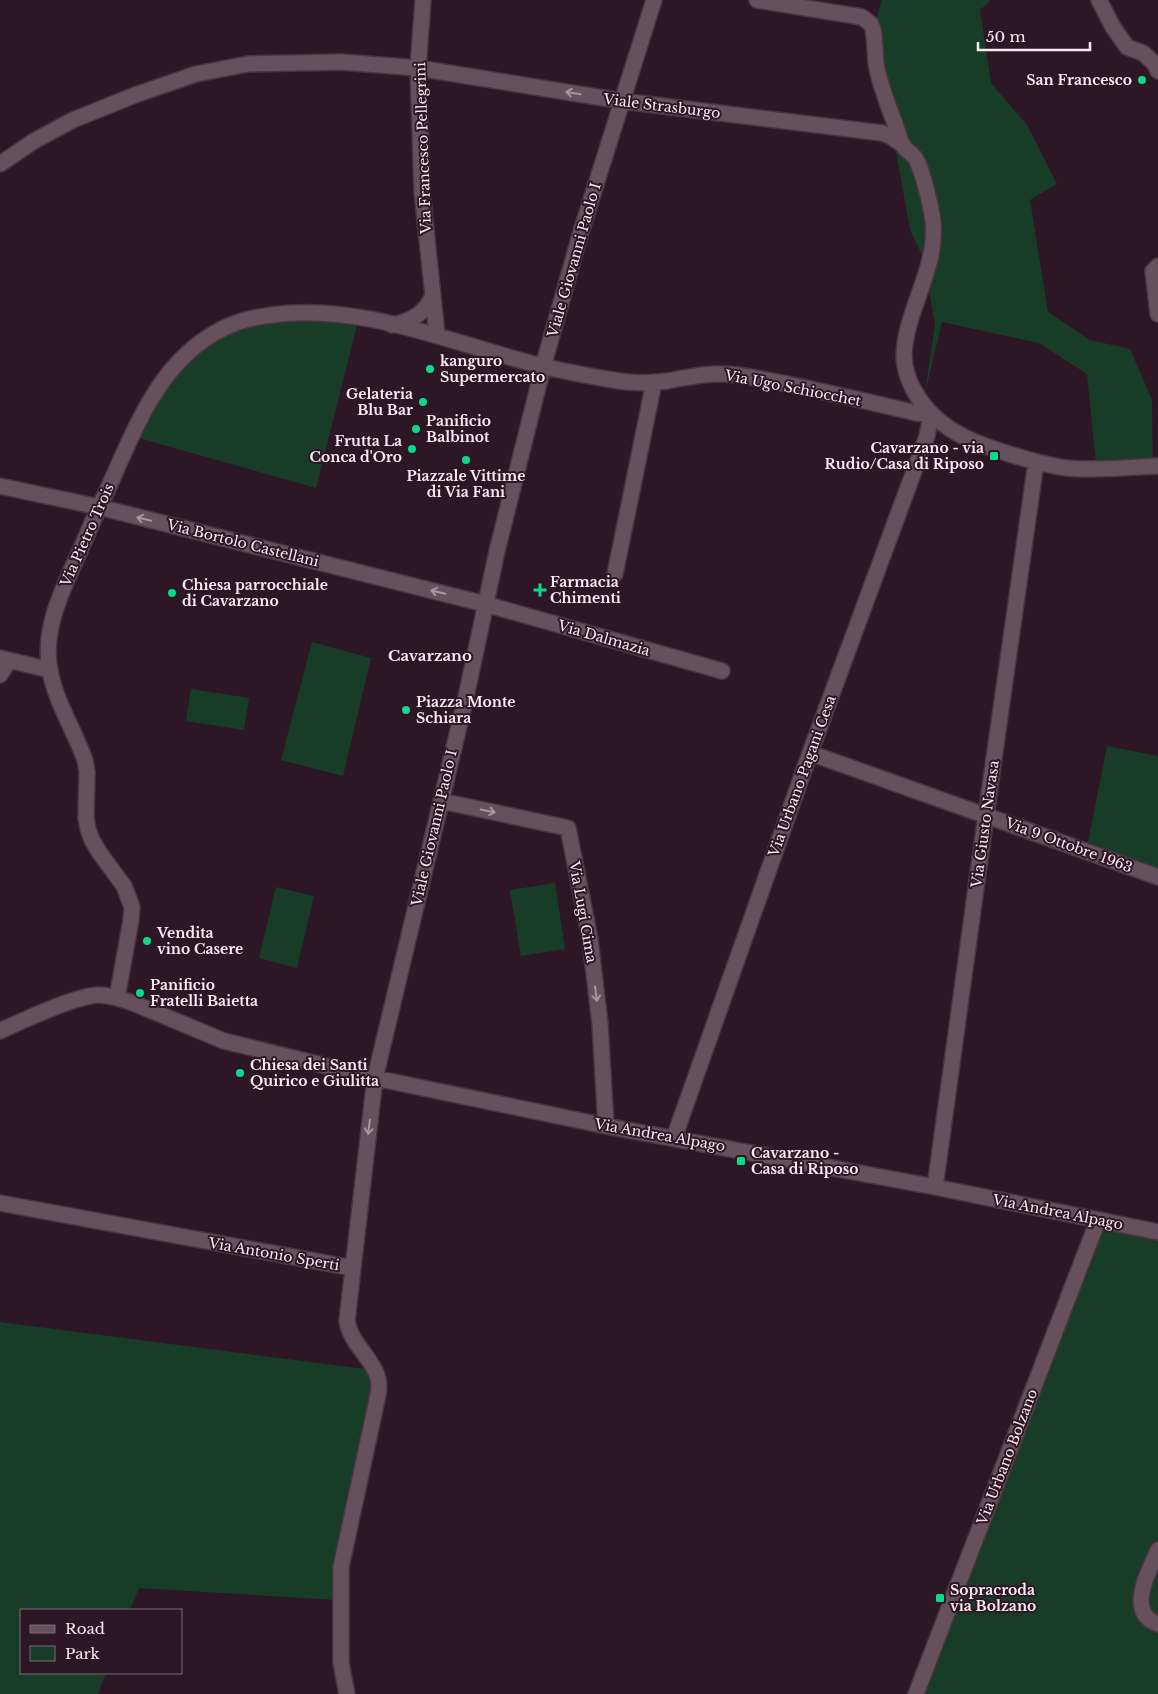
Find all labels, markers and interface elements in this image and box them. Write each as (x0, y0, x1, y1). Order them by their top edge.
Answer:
scale bar (978, 20, 1090, 52)
text: 50 m (986, 27, 1026, 46)
street label: Via Francesco Pellegrini (411, 62, 435, 235)
place label: San Francesco (1026, 71, 1132, 89)
marker: San Francesco (1136, 74, 1148, 86)
one-way arrow (566, 88, 582, 98)
street label: Viale Strasburgo (601, 90, 722, 122)
street label: Viale Giovanni Paolo I (543, 180, 605, 340)
place label: kanguro Supermercato (440, 352, 545, 386)
marker: kanguro Supermercato (424, 363, 436, 375)
street label: Via Ugo Schiocchet (722, 366, 863, 410)
place label: Gelateria Blu Bar (346, 385, 413, 419)
marker: Gelateria Blu Bar (417, 396, 429, 408)
place label: Panificio Balbinot (426, 412, 491, 446)
marker: Panificio Balbinot (410, 423, 422, 435)
place label: Frutta La Conca d'Oro (310, 432, 402, 466)
place label: Cavarzano - via Rudio/Casa di Riposo (825, 439, 984, 473)
marker: Frutta La Conca d'Oro (406, 443, 418, 455)
marker: Cavarzano - via Rudio/Casa di Riposo (988, 450, 1000, 462)
marker: Piazzale Vittime di Via Fani (460, 454, 472, 466)
place label: Piazzale Vittime di Via Fani (407, 467, 525, 501)
street label: Via Pietro Trois (56, 481, 118, 590)
one-way arrow (137, 514, 153, 523)
street label: Via Bortolo Castellani (164, 515, 321, 571)
place label: Farmacia Chimenti (550, 573, 621, 607)
place label: Chiesa parrocchiale di Cavarzano (182, 576, 328, 610)
marker: Farmacia Chimenti (534, 584, 546, 596)
marker: Chiesa parrocchiale di Cavarzano (166, 587, 178, 599)
one-way arrow (430, 587, 446, 596)
street label: Via Dalmazia (555, 616, 652, 660)
district label: Cavarzano (388, 646, 472, 665)
place label: Piazza Monte Schiara (416, 693, 515, 727)
street label: Via Urbano Pagani Cesa (764, 693, 840, 860)
marker: Piazza Monte Schiara (400, 704, 412, 716)
street label: Viale Giovanni Paolo I (407, 748, 461, 909)
street label: Via Giusto Navasa (967, 759, 1003, 890)
one-way arrow (480, 807, 496, 817)
street label: Via 9 Ottobre 1963 (1002, 813, 1135, 876)
street label: Via Lugi Cima (565, 859, 601, 964)
place label: Vendita vino Casere (156, 924, 243, 958)
marker: Vendita vino Casere (141, 935, 153, 947)
place label: Panificio Fratelli Baietta (150, 976, 258, 1010)
one-way arrow (591, 986, 601, 1002)
marker: Panificio Fratelli Baietta (134, 987, 146, 999)
place label: Chiesa dei Santi Quirico e Giulitta (250, 1056, 379, 1090)
marker: Chiesa dei Santi Quirico e Giulitta (234, 1067, 246, 1079)
street label: Via Andrea Alpago (592, 1114, 727, 1155)
one-way arrow (364, 1118, 374, 1134)
place label: Cavarzano - Casa di Riposo (751, 1144, 859, 1178)
marker: Cavarzano - Casa di Riposo (735, 1155, 747, 1167)
street label: Via Andrea Alpago (990, 1190, 1125, 1233)
street label: Via Antonio Sperti (206, 1233, 341, 1274)
street label: Via Urbano Bolzano (972, 1387, 1041, 1528)
place label: Sopracroda via Bolzano (950, 1581, 1036, 1615)
marker: Sopracroda via Bolzano (934, 1592, 946, 1604)
legend (20, 1609, 182, 1674)
text: Road (65, 1619, 105, 1638)
text: Park (65, 1644, 101, 1663)

